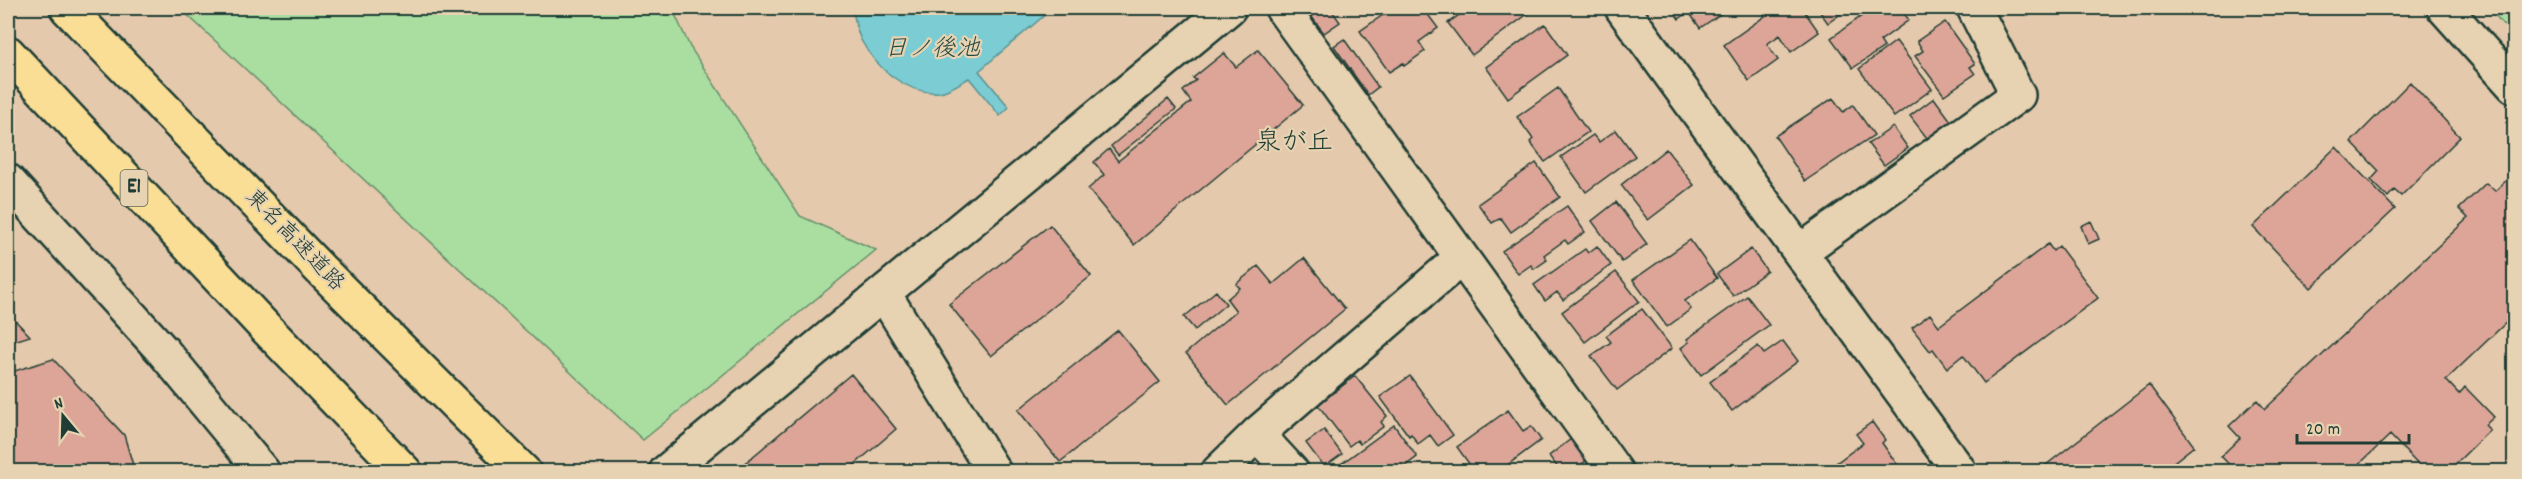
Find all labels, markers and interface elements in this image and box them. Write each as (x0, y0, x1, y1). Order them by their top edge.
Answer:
water label: 日ノ後池 (884, 33, 981, 67)
district label: 泉が丘 (1255, 125, 1333, 162)
road number: E1 (120, 170, 148, 206)
street label: 東名高速道路 (237, 183, 351, 299)
north arrow (33, 386, 93, 446)
text: N (51, 392, 67, 416)
scale bar (2297, 407, 2410, 445)
text: 20 m (2306, 418, 2340, 443)

